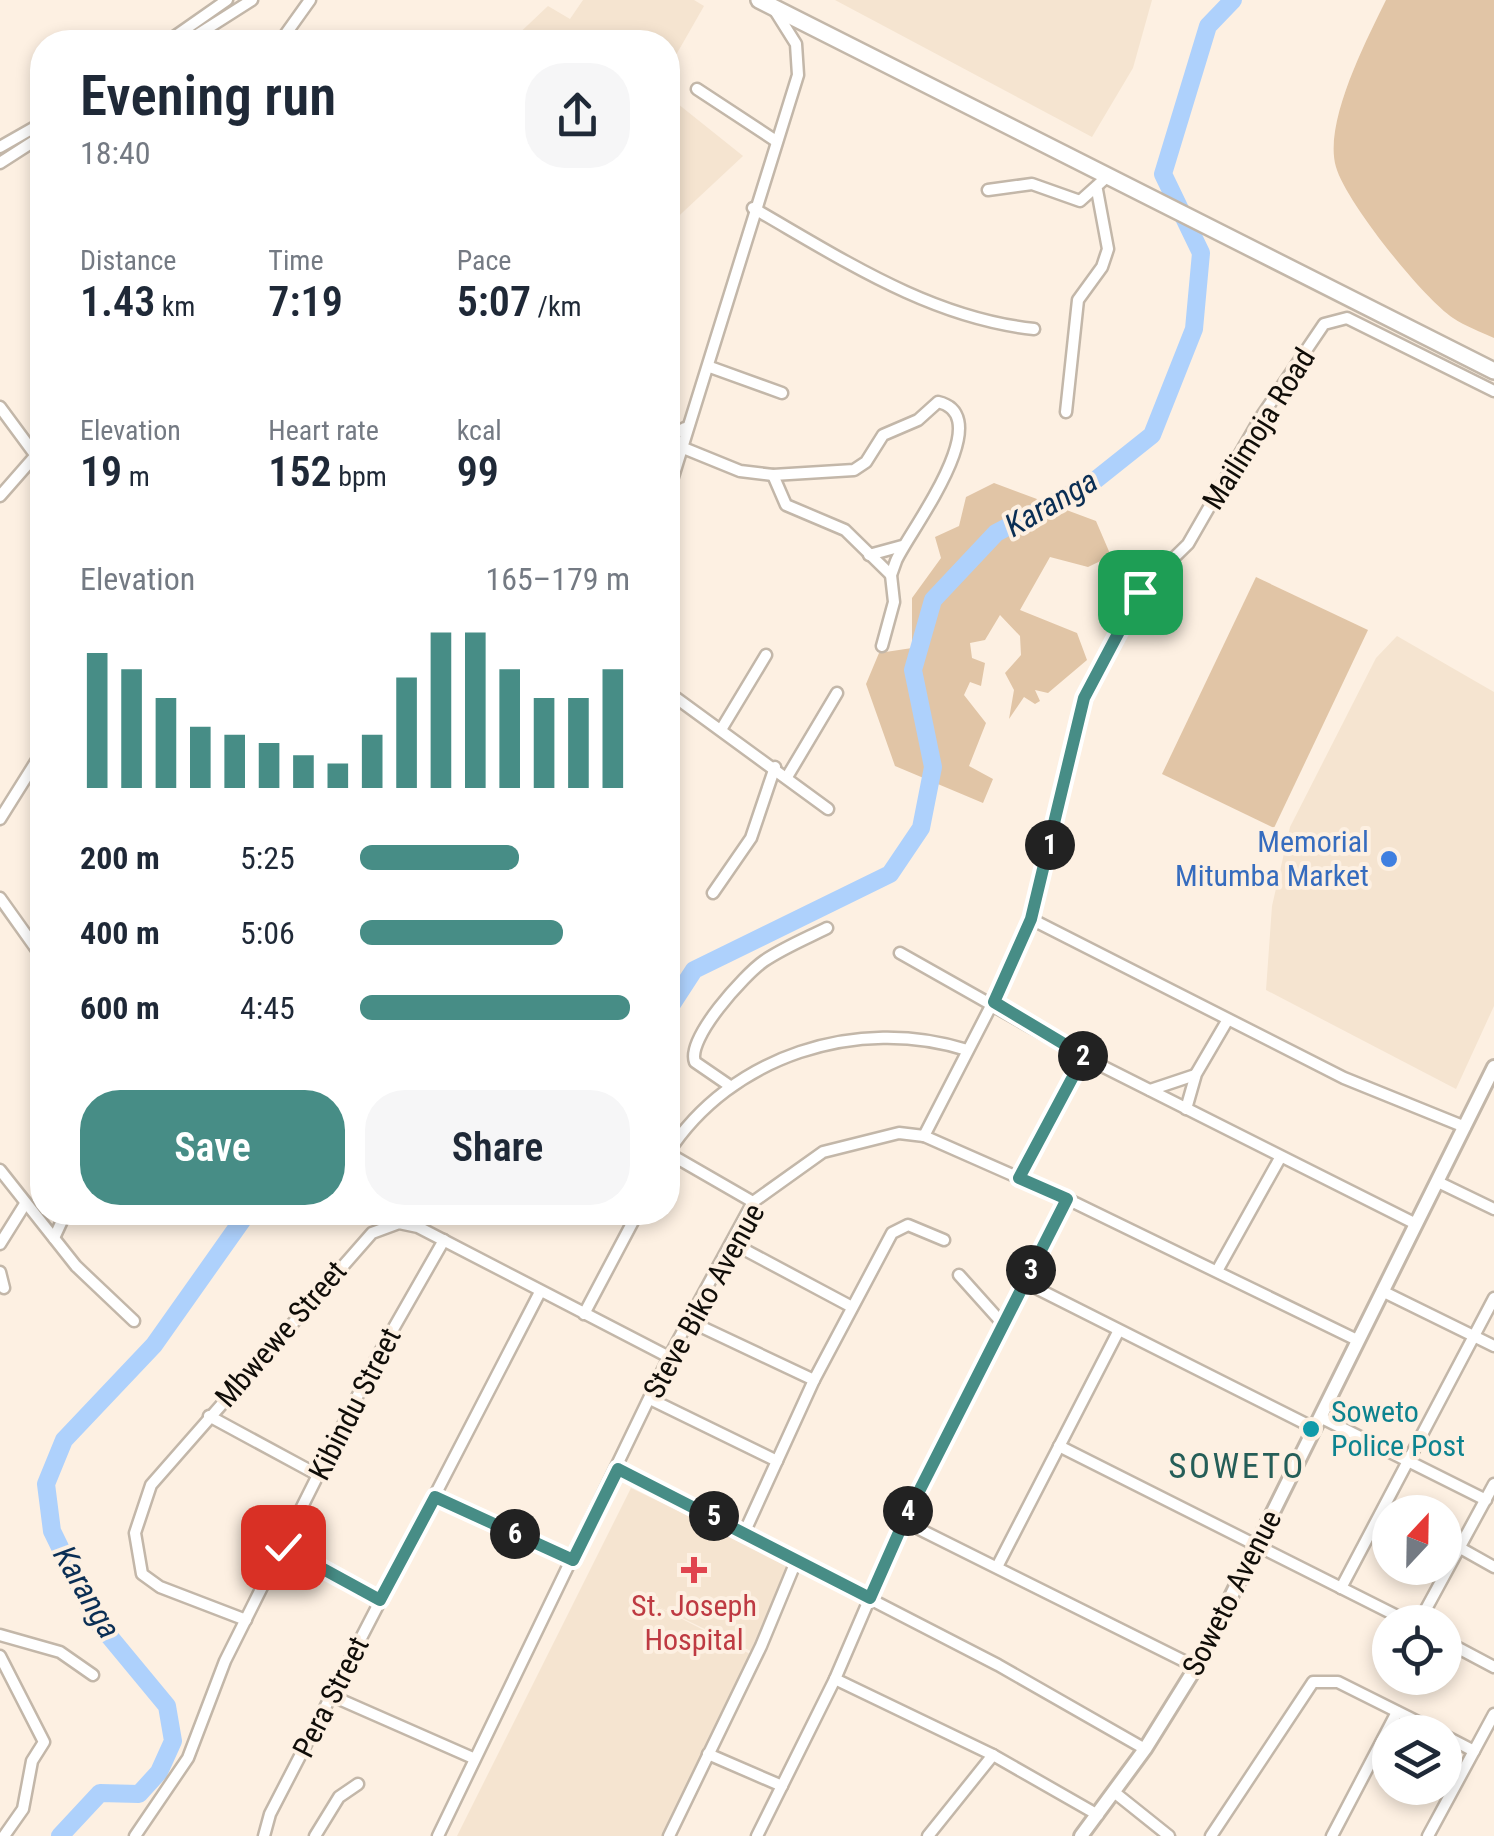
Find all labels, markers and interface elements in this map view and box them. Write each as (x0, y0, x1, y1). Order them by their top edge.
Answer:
button: share (525, 63, 630, 168)
text: Evening run (80, 64, 336, 128)
text: 18:40 (80, 134, 151, 172)
text: Distance (80, 244, 177, 277)
text: Time (268, 244, 324, 277)
text: Pace (457, 244, 512, 277)
text: 1.43 (80, 277, 155, 326)
text: 7:19 (268, 277, 343, 326)
text: 5:07 (457, 277, 531, 326)
text: km (155, 290, 195, 323)
text: /km (531, 290, 582, 323)
street label: Mailimoja Road (1195, 342, 1322, 516)
text: Elevation (80, 414, 181, 447)
text: Heart rate (268, 414, 379, 447)
text: kcal (457, 414, 502, 447)
text: 19 (80, 447, 122, 496)
text: 152 (268, 447, 332, 496)
text: 99 (457, 447, 499, 496)
text: m (122, 460, 150, 493)
text: bpm (332, 460, 387, 493)
water label: Karanga (998, 461, 1104, 545)
pin (1098, 550, 1183, 635)
text: Elevation (80, 560, 195, 598)
text: 165–179 m (485, 560, 630, 598)
icon: arrive (1113, 565, 1168, 620)
pin: 1 (1025, 820, 1075, 870)
place label: Memorial Mitumba Market (1175, 824, 1369, 893)
text: 1 (1043, 828, 1057, 861)
text: 200 m (80, 839, 160, 877)
text: 5:25 (240, 839, 295, 877)
marker: Memorial Mitumba Market (1378, 848, 1400, 870)
text: 400 m (80, 914, 160, 952)
text: 5:06 (240, 914, 295, 952)
text: 600 m (80, 989, 160, 1027)
text: 4:45 (240, 989, 295, 1027)
pin: 2 (1058, 1031, 1108, 1081)
text: 2 (1076, 1039, 1090, 1072)
button: Save (80, 1090, 345, 1205)
button: Share (365, 1090, 630, 1205)
street label: Steve Biko Avenue (636, 1197, 771, 1404)
pin: 3 (1006, 1245, 1056, 1295)
text: 3 (1024, 1253, 1038, 1286)
street label: Mbwewe Street (208, 1254, 353, 1414)
street label: Kibindu Street (301, 1322, 408, 1486)
place label: Soweto Police Post (1331, 1394, 1465, 1463)
marker: Soweto Police Post (1300, 1418, 1322, 1440)
district label: SOWETO (1168, 1446, 1306, 1487)
pin: 4 (883, 1486, 933, 1536)
pin: 5 (689, 1491, 739, 1541)
text: 4 (901, 1494, 915, 1527)
north arrow (1372, 1495, 1462, 1585)
map controls (1372, 1495, 1462, 1805)
text: 5 (707, 1499, 721, 1532)
street label: Soweto Avenue (1175, 1504, 1288, 1681)
pin (241, 1505, 326, 1590)
pin: 6 (490, 1509, 540, 1559)
text: 6 (508, 1517, 522, 1550)
icon: check (256, 1520, 311, 1575)
water label: Karanga (45, 1539, 129, 1645)
marker: St. Joseph Hospital (681, 1557, 707, 1583)
place label: St. Joseph Hospital (631, 1588, 757, 1657)
button: locate (1372, 1605, 1462, 1695)
street label: Pera Street (285, 1631, 376, 1763)
button: layers (1372, 1715, 1462, 1805)

